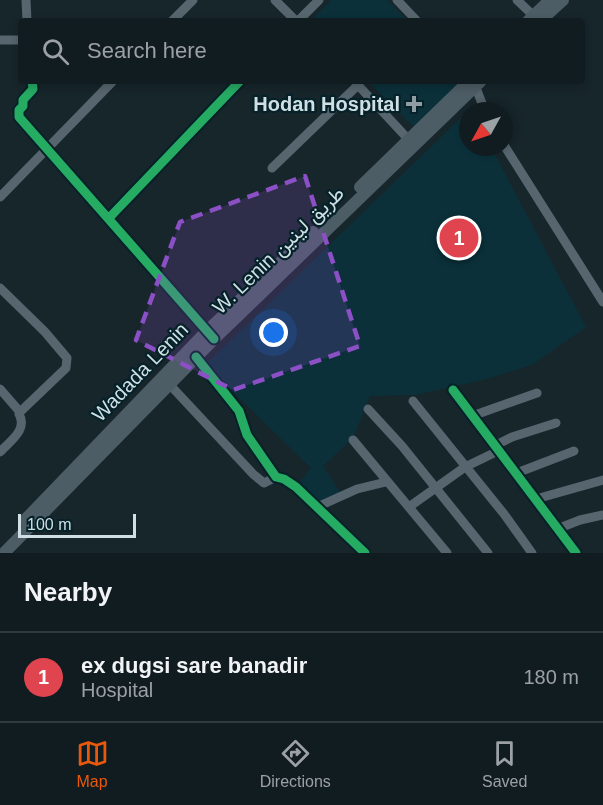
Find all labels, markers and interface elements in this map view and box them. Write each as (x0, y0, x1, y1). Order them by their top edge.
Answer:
search box (18, 18, 585, 84)
icon: search (39, 35, 72, 68)
text: Search here (87, 38, 207, 63)
place label: Hodan Hospital (253, 93, 400, 115)
marker: Hodan Hospital (405, 95, 423, 113)
north arrow (459, 102, 513, 156)
street label: W. Lenin طريق لينين (208, 182, 349, 320)
pin: 1 (440, 216, 478, 260)
street label: Wadada Lenin (88, 318, 192, 426)
your location (259, 318, 288, 347)
scale bar (18, 511, 136, 538)
text: 100 m (27, 516, 71, 533)
text: Nearby (24, 577, 112, 607)
text: ex dugsi sare banadir (81, 653, 307, 678)
text: 1 (38, 666, 49, 688)
text: 180 m (523, 666, 579, 688)
text: Hospital (81, 679, 153, 701)
tab: Map (76, 737, 109, 791)
tab: Directions (260, 737, 331, 791)
tab: Saved (482, 737, 527, 791)

